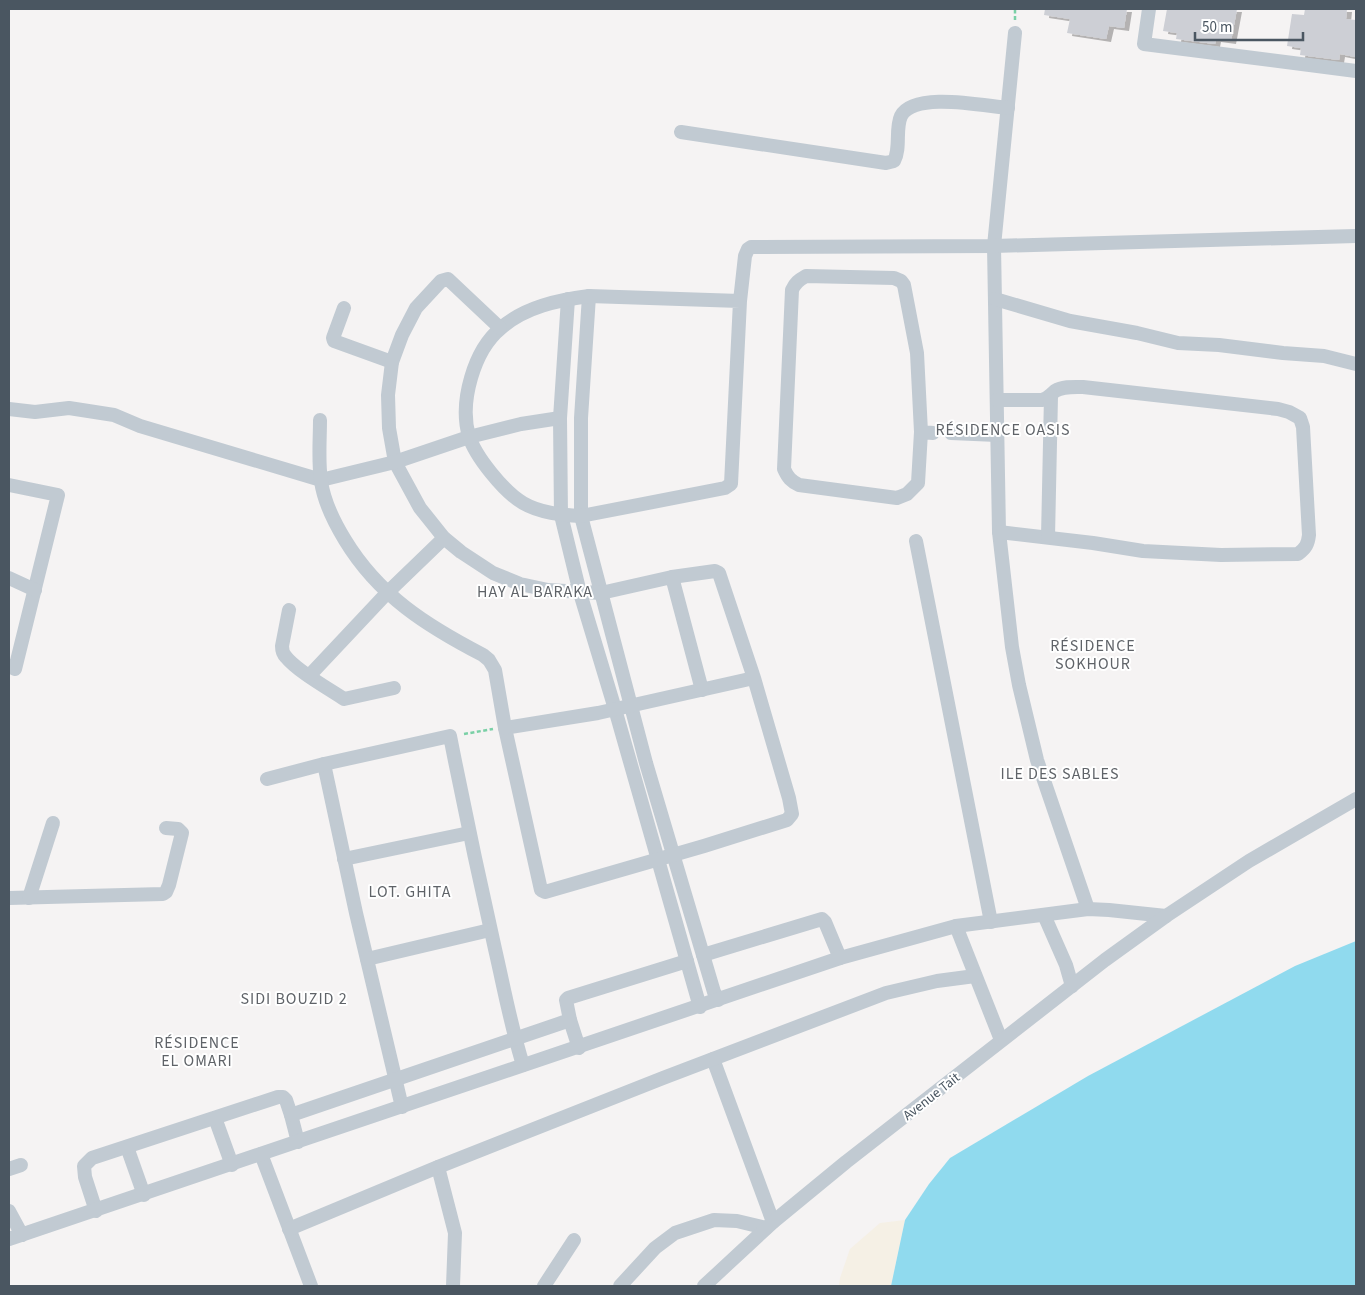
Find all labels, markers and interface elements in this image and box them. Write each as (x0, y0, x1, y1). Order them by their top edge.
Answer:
scale bar (1195, 10, 1302, 42)
text: 50 m (1202, 17, 1232, 38)
district label: RÉSIDENCE OASIS (935, 419, 1071, 441)
district label: HAY AL BARAKA (477, 581, 593, 603)
district label: RÉSIDENCE SOKHOUR (1050, 635, 1136, 675)
district label: ILE DES SABLES (1000, 763, 1120, 785)
district label: LOT. GHITA (369, 881, 451, 903)
district label: SIDI BOUZID 2 (240, 988, 348, 1010)
district label: RÉSIDENCE EL OMARI (154, 1032, 240, 1072)
street label: Avenue Tait (899, 1068, 965, 1125)

